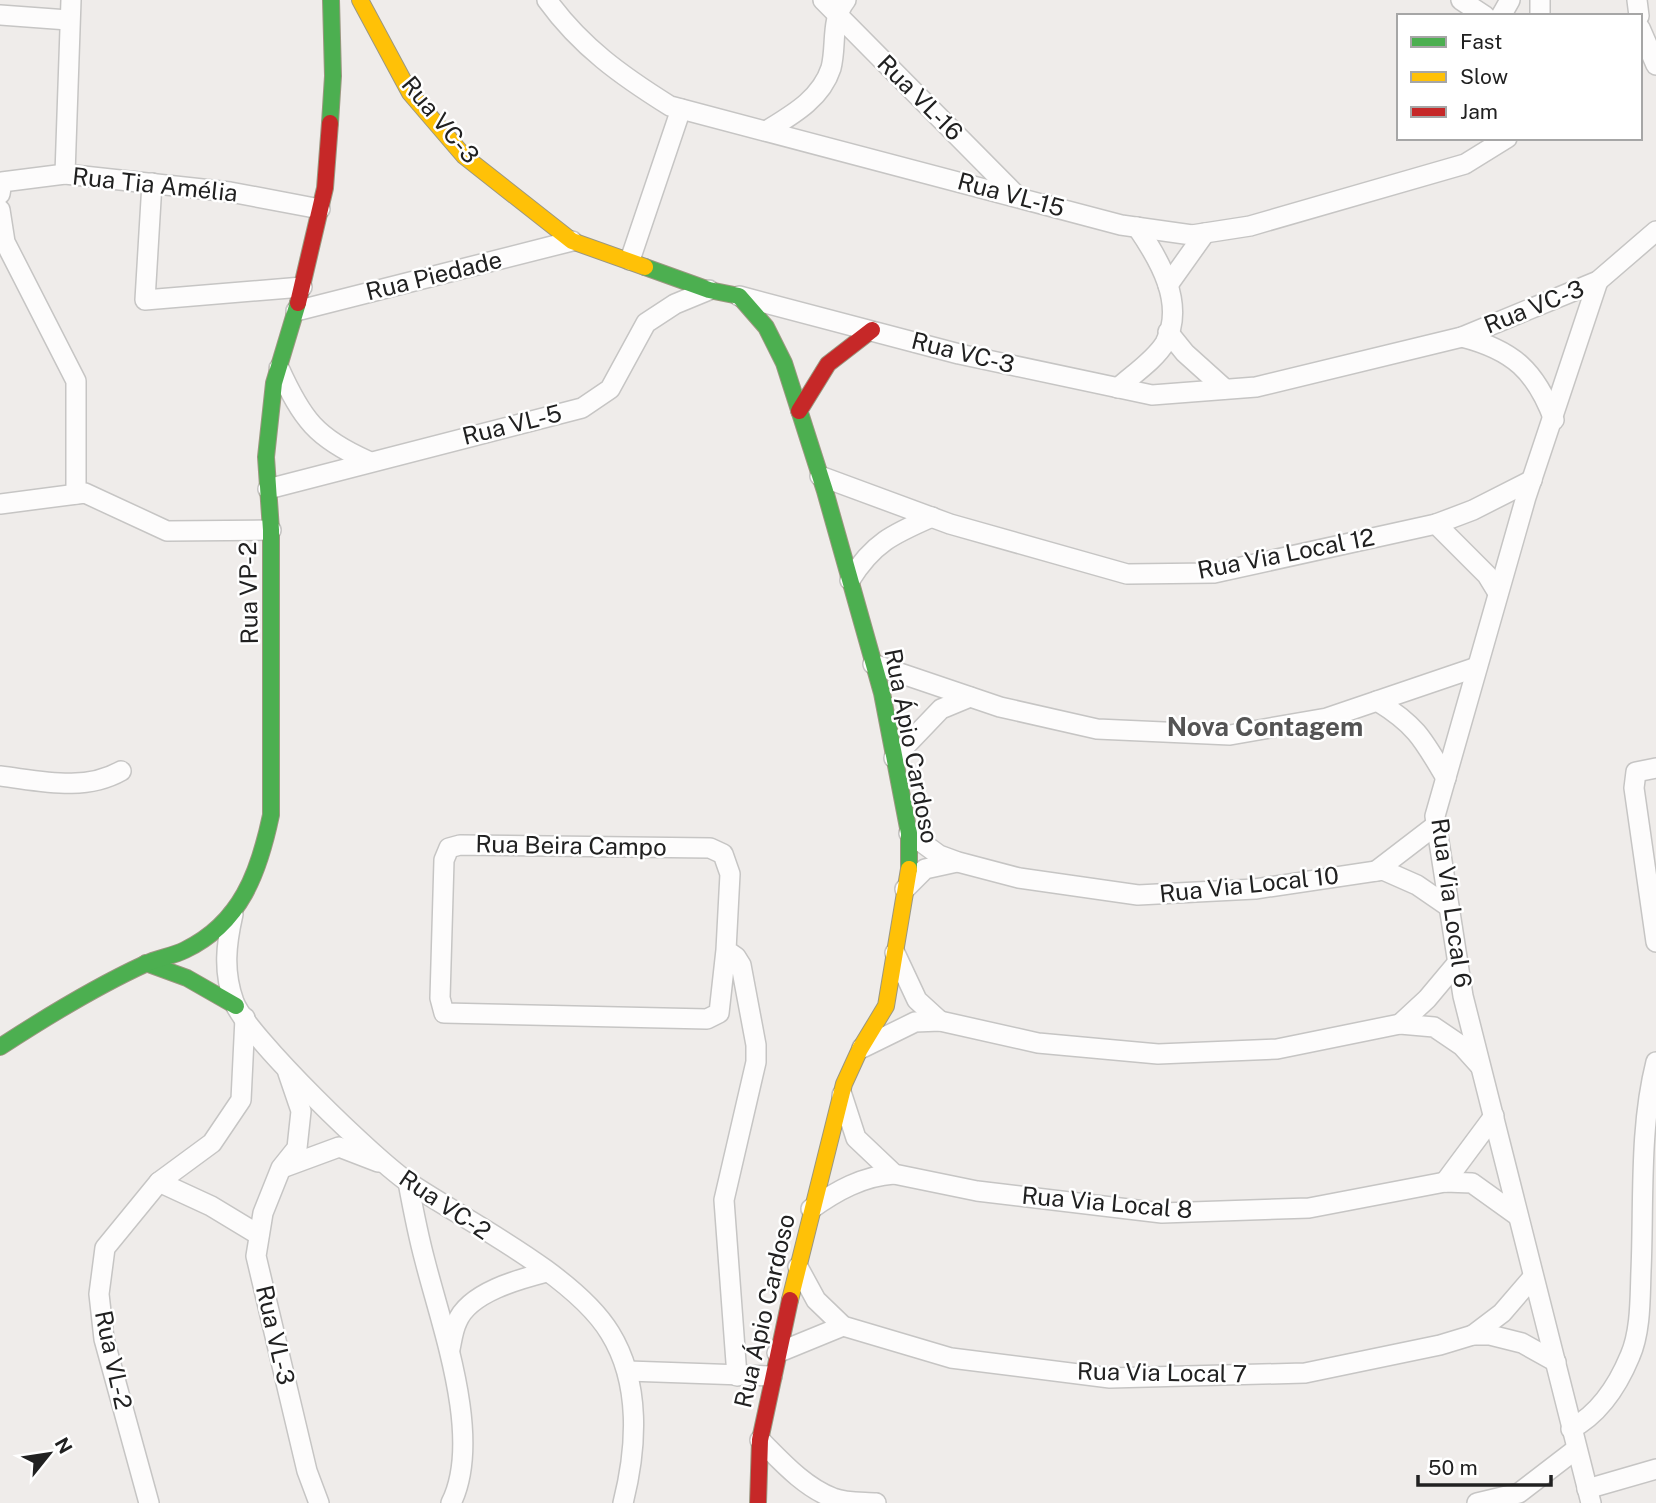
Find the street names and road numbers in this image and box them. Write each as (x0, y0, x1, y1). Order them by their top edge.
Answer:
street label: Rua VL-16 (872, 49, 969, 146)
street label: Rua VC-3 (396, 70, 485, 169)
street label: Rua Tia Amélia (71, 161, 239, 207)
street label: Rua VL-15 (955, 166, 1068, 222)
street label: Rua Piedade (363, 245, 505, 305)
street label: Rua VC-3 (1480, 273, 1588, 339)
street label: Rua VC-3 (909, 326, 1018, 378)
street label: Rua VL-5 (459, 398, 564, 450)
street label: Rua Via Local 12 (1195, 522, 1377, 584)
street label: Rua VP-2 (233, 541, 263, 645)
street label: Rua Ápio Cardoso (879, 646, 945, 846)
street label: Rua Via Local 6 (1426, 816, 1478, 989)
street label: Rua Beira Campo (475, 829, 667, 861)
street label: Rua Via Local 10 (1158, 861, 1340, 907)
street label: Rua VC-2 (395, 1163, 497, 1245)
street label: Rua Via Local 8 (1020, 1181, 1194, 1223)
street label: Rua Ápio Cardoso (728, 1211, 800, 1410)
street label: Rua VL-3 (251, 1282, 301, 1387)
street label: Rua VL-2 (90, 1308, 138, 1412)
street label: Rua Via Local 7 (1077, 1357, 1247, 1387)

